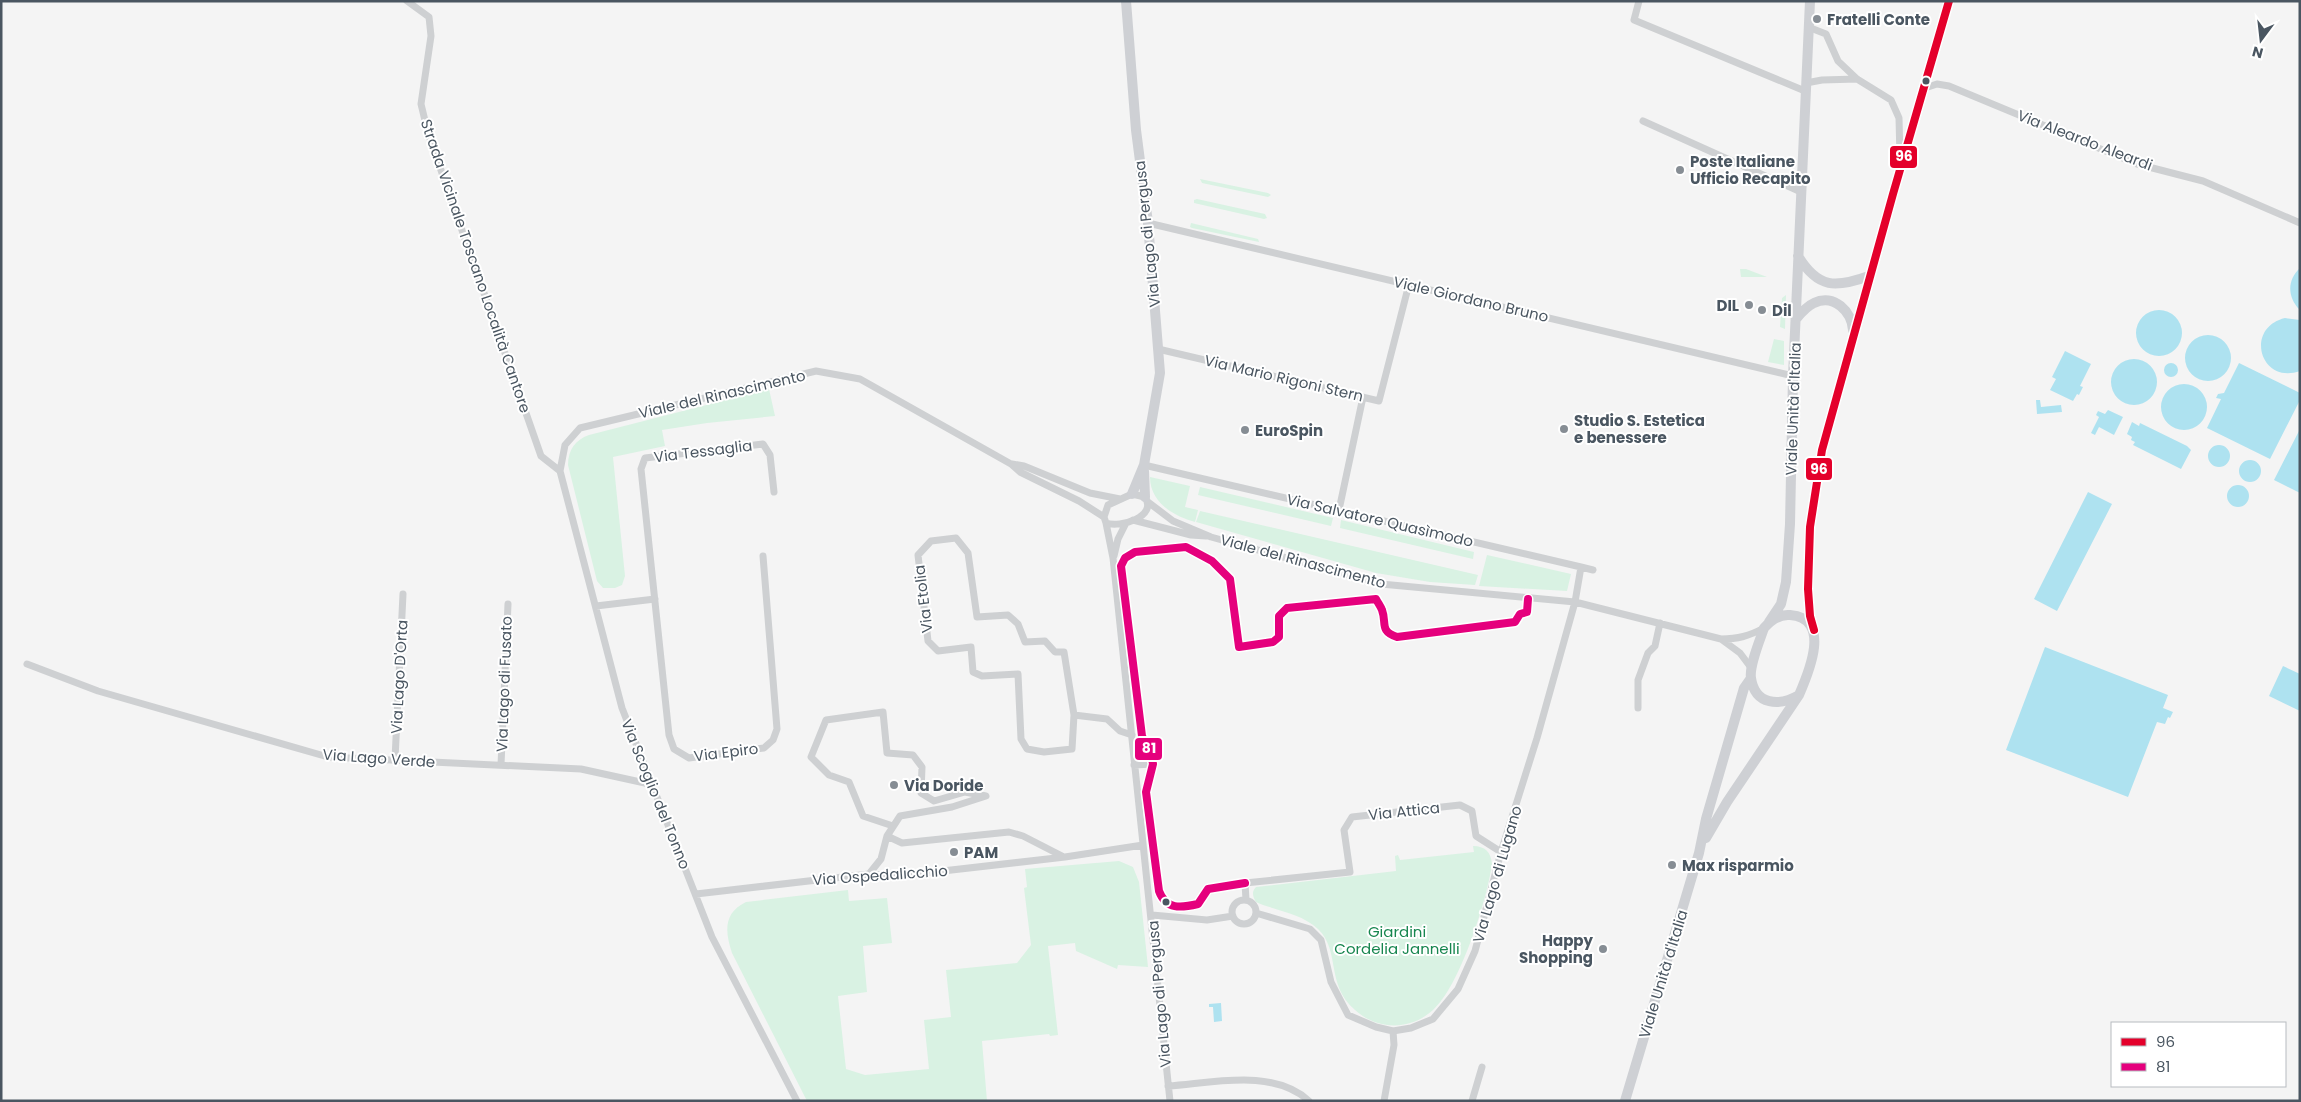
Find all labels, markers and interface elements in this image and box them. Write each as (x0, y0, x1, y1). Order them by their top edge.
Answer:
place label: Fratelli Conte (1827, 9, 1930, 30)
marker: Fratelli Conte (1811, 13, 1823, 25)
north arrow (2236, 15, 2286, 65)
text: N (2250, 42, 2265, 64)
unlabelled marker (1921, 76, 1931, 86)
street label: Via Aleardo Aleardi (2014, 105, 2156, 175)
street label: Strada Vicinale Toscano Località Cantore (416, 116, 536, 416)
line badge: 96 (1889, 145, 1918, 169)
text: 96 (1895, 146, 1913, 166)
place label: Poste Italiane Ufficio Recapito (1690, 151, 1811, 189)
street label: Via Lago di Pergusa (1129, 160, 1165, 308)
marker: Poste Italiane Ufficio Recapito (1674, 164, 1686, 176)
street label: Viale Giordano Bruno (1391, 271, 1551, 327)
place label: DIL (1717, 295, 1739, 316)
marker: DIL (1743, 299, 1755, 311)
place label: Dil (1772, 300, 1792, 321)
marker: Dil (1756, 304, 1768, 316)
street label: Viale Unità d'Italia (1780, 342, 1806, 476)
street label: Via Mario Rigoni Stern (1202, 349, 1366, 407)
street label: Viale del Rinascimento (636, 365, 808, 423)
place label: Studio S. Estetica e benessere (1574, 410, 1705, 448)
place label: EuroSpin (1255, 420, 1323, 441)
marker: Studio S. Estetica e benessere (1558, 423, 1570, 435)
marker: EuroSpin (1239, 424, 1251, 436)
street label: Via Tessaglia (653, 435, 753, 467)
line badge: 96 (1805, 457, 1833, 481)
text: 96 (1810, 459, 1828, 479)
street label: Via Salvatore Quasìmodo (1285, 488, 1475, 552)
street label: Viale del Rinascimento (1218, 529, 1388, 593)
street label: Via Etolia (908, 564, 938, 634)
street label: Via Lago di Fusato (491, 615, 517, 753)
street label: Via Lago D'Orta (386, 619, 412, 735)
street label: Via Scoglio del Tonno (616, 716, 696, 872)
line badge: 81 (1134, 737, 1163, 761)
street label: Via Epiro (693, 738, 759, 766)
text: 81 (1142, 738, 1156, 758)
street label: Via Lago Verde (322, 744, 436, 772)
place label: Via Doride (904, 775, 983, 796)
marker: Via Doride (888, 779, 900, 791)
street label: Via Attica (1367, 797, 1441, 825)
street label: Via Lago di Lugano (1467, 803, 1527, 945)
place label: PAM (964, 842, 998, 863)
marker: PAM (948, 846, 960, 858)
place label: Max risparmio (1682, 855, 1794, 876)
marker: Max risparmio (1666, 859, 1678, 871)
street label: Via Ospedalicchio (812, 860, 948, 890)
unlabelled marker (1161, 897, 1171, 907)
street label: Viale Unità d'Italia (1633, 907, 1693, 1041)
street label: Via Lago di Pergusa (1142, 920, 1176, 1068)
park label: Giardini Cordelia Jannelli (1334, 921, 1460, 959)
place label: Happy Shopping (1519, 930, 1594, 968)
marker: Happy Shopping (1597, 943, 1609, 955)
legend (2111, 1022, 2286, 1087)
text: 96 (2156, 1031, 2175, 1052)
text: 81 (2156, 1056, 2170, 1077)

